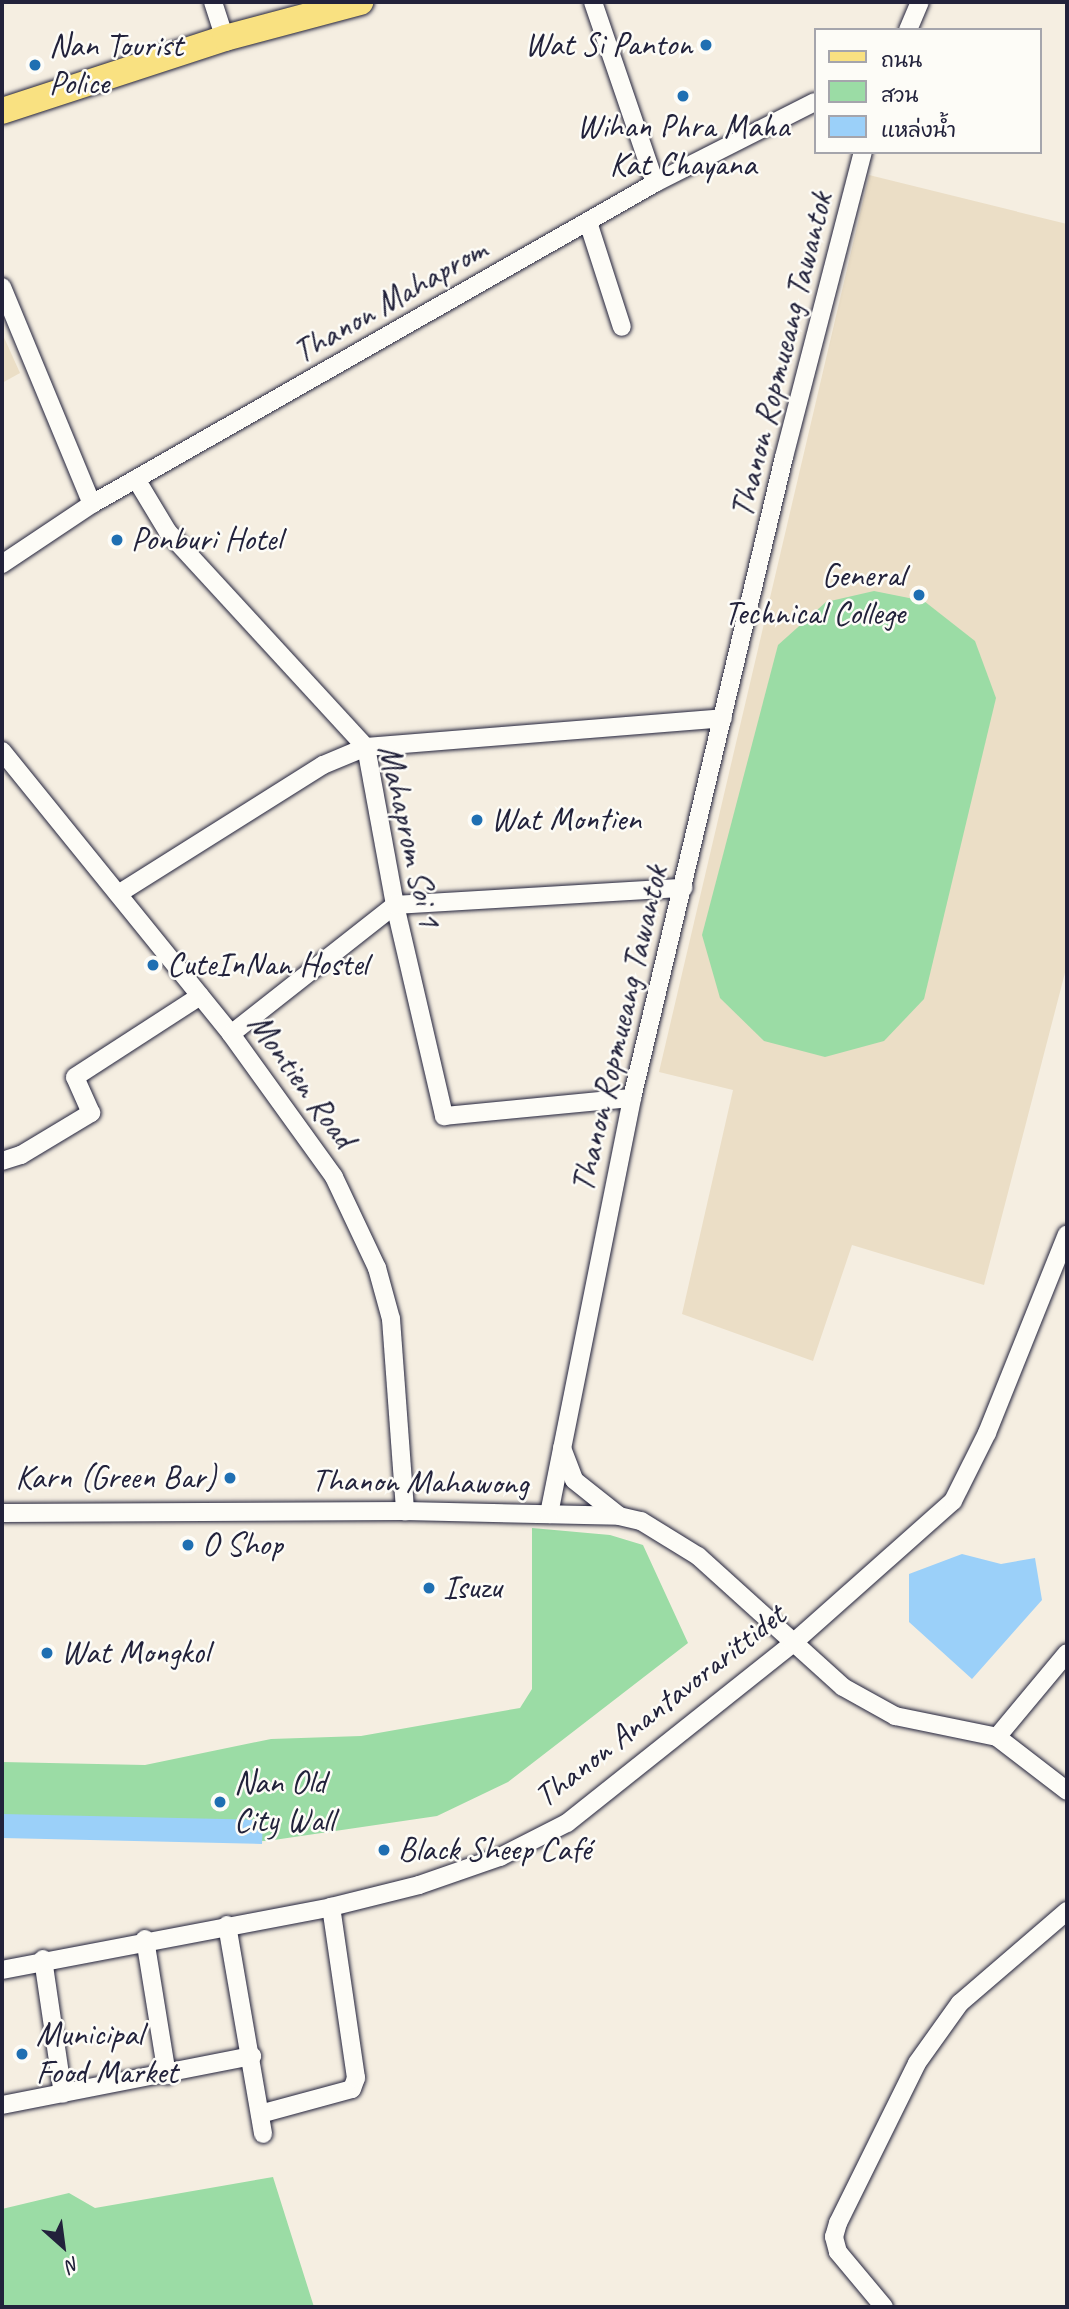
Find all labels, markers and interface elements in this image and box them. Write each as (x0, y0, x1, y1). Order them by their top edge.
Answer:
place label: Wat Si Panton (523, 25, 692, 65)
place label: Nan Tourist Police (49, 26, 182, 104)
legend (814, 28, 1041, 154)
marker: Wat Si Panton (698, 37, 714, 53)
text: ถนน (881, 47, 922, 73)
marker: Nan Tourist Police (27, 57, 43, 73)
text: สวน (881, 82, 918, 108)
marker: Wihan Phra Maha Kat Chayana (675, 88, 691, 104)
place label: Wihan Phra Maha Kat Chayana (576, 107, 790, 185)
text: แหล่งน้ำ (881, 117, 956, 143)
street label: Thanon Ropmueang Tawantok (722, 188, 842, 522)
street label: Thanon Mahaprom (287, 230, 493, 372)
place label: Ponburi Hotel (131, 520, 282, 560)
marker: Ponburi Hotel (109, 532, 125, 548)
place label: General Technical College (724, 556, 905, 634)
marker: General Technical College (911, 587, 927, 603)
street label: Mahaprom Soi 1 (369, 741, 449, 931)
place label: Wat Montien (491, 800, 641, 840)
marker: Wat Montien (469, 812, 485, 828)
street label: Thanon Ropmueang Tawantok (563, 862, 677, 1196)
place label: CuteInNan Hostel (167, 945, 368, 985)
marker: CuteInNan Hostel (145, 957, 161, 973)
street label: Montien Road (239, 1006, 363, 1156)
place label: Karn (Green Bar) (14, 1458, 216, 1498)
street label: Thanon Mahawong (311, 1460, 529, 1504)
marker: Karn (Green Bar) (222, 1470, 238, 1486)
place label: O Shop (202, 1525, 282, 1565)
marker: O Shop (180, 1537, 196, 1553)
place label: Isuzu (443, 1568, 502, 1608)
marker: Isuzu (421, 1580, 437, 1596)
street label: Thanon Anantavorarittidet (526, 1595, 794, 1817)
place label: Wat Mongkol (61, 1633, 209, 1673)
marker: Wat Mongkol (39, 1645, 55, 1661)
place label: Nan Old City Wall (234, 1763, 335, 1841)
marker: Nan Old City Wall (212, 1794, 228, 1810)
place label: Black Sheep Café (398, 1830, 591, 1870)
marker: Black Sheep Café (376, 1842, 392, 1858)
place label: Municipal Food Market (36, 2015, 178, 2093)
marker: Municipal Food Market (14, 2046, 30, 2062)
north arrow (28, 2211, 98, 2281)
text: N (62, 2251, 84, 2278)

